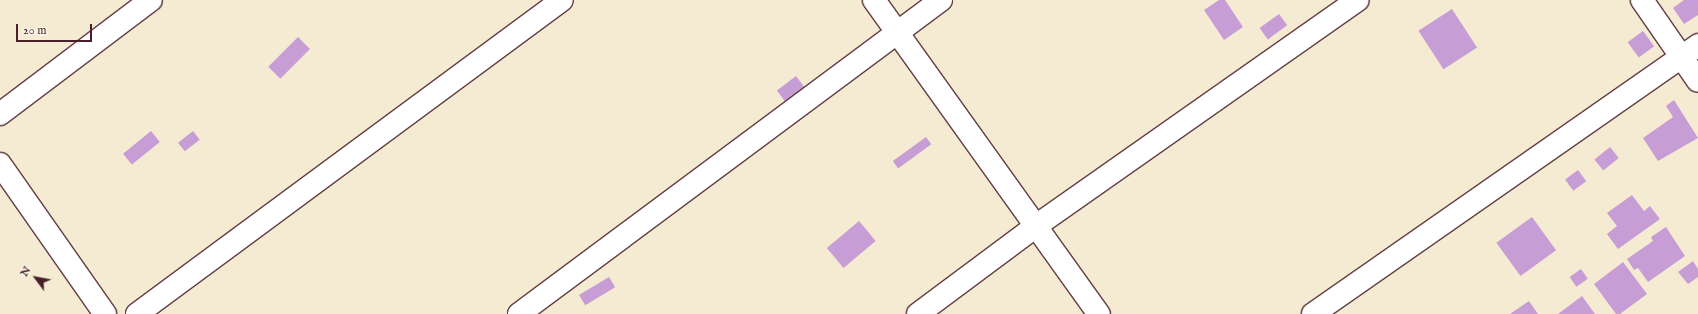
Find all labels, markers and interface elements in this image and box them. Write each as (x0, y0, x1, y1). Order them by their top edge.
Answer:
scale bar (18, 16, 94, 42)
text: 20 m (23, 23, 46, 38)
north arrow (16, 258, 56, 298)
text: N (17, 264, 34, 279)

